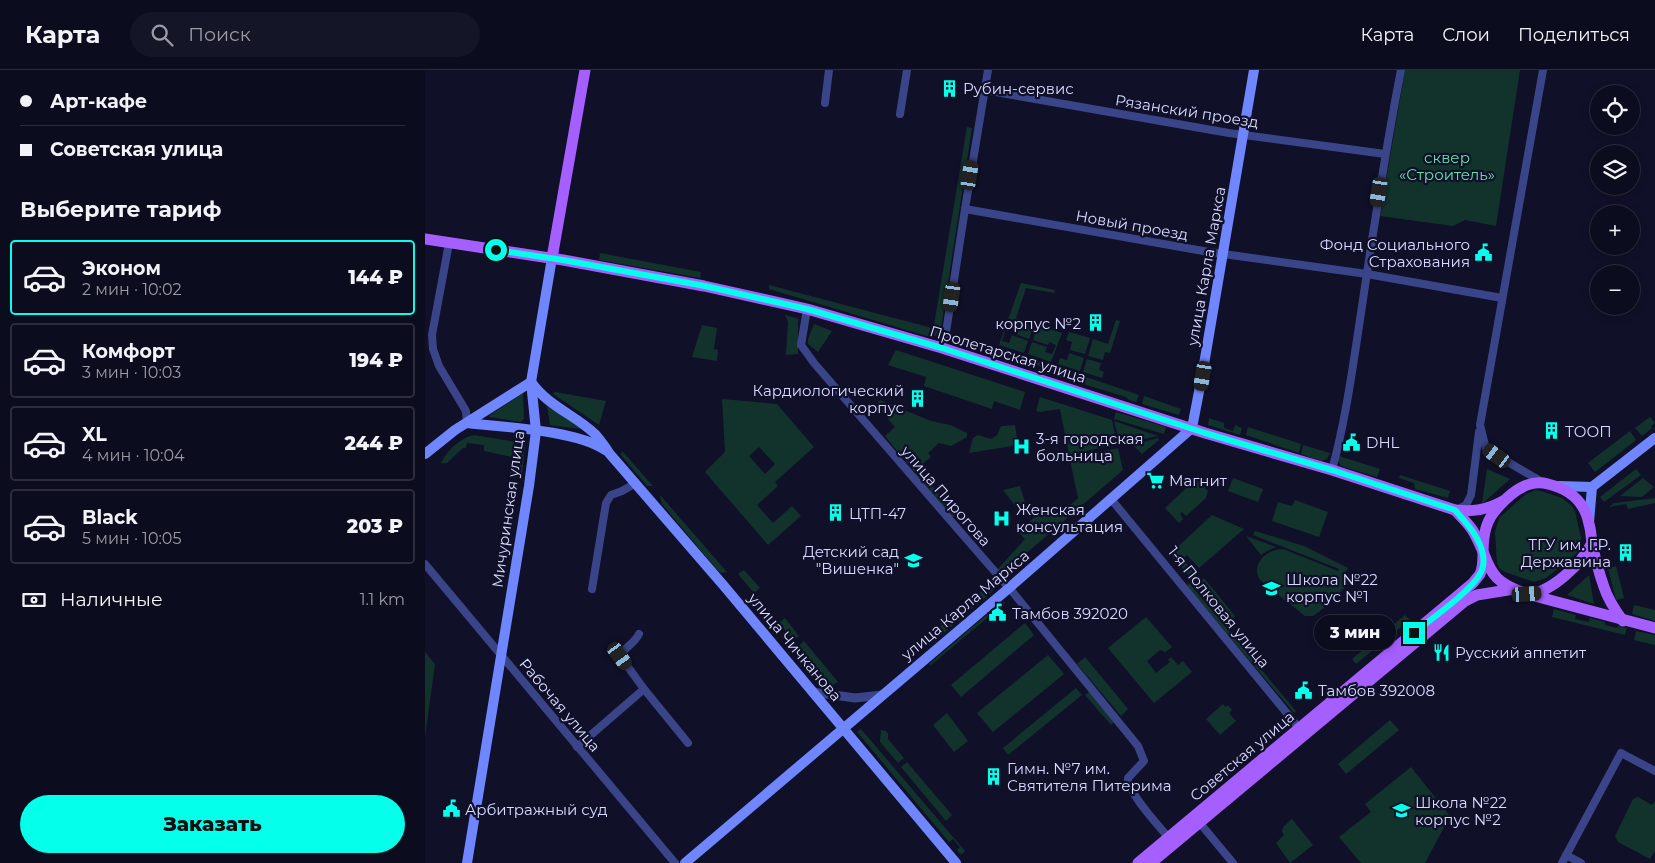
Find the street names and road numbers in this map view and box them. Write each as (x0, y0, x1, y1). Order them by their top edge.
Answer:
street label: Рязанский проезд (1114, 90, 1260, 132)
street label: улица Карла Маркса (1182, 185, 1229, 348)
street label: Новый проезд (1074, 206, 1190, 244)
street label: Пролетарская улица (928, 321, 1088, 387)
street label: Мичуринская улица (488, 429, 528, 589)
street label: улица Пирогова (896, 441, 995, 550)
street label: 1-я Полковая улица (1164, 542, 1274, 672)
street label: улица Карла Маркса (896, 546, 1033, 665)
street label: улица Чичканова (743, 588, 846, 705)
street label: Рабочая улица (515, 654, 605, 756)
street label: Советская улица (1186, 707, 1298, 805)

